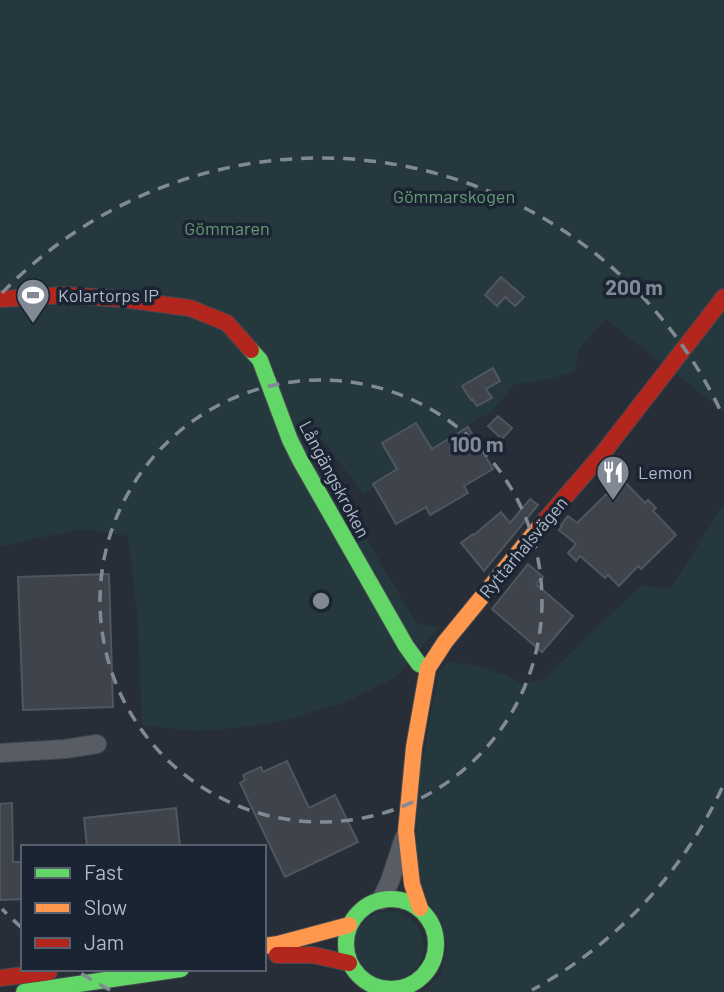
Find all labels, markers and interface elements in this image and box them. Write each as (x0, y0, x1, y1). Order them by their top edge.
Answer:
park label: Gömmarskogen (393, 185, 515, 207)
park label: Gömmaren (184, 217, 270, 239)
text: 200 m (605, 274, 663, 299)
sports icon: Kolartorps IP (14, 276, 52, 325)
place label: Kolartorps IP (58, 284, 159, 306)
street label: Långängskroken (295, 417, 375, 541)
text: 100 m (450, 431, 504, 456)
restaurant icon: Lemon (594, 453, 632, 502)
place label: Lemon (638, 461, 692, 483)
street label: Ryttarhalsvägen (474, 492, 572, 602)
centre of rings (309, 589, 333, 613)
legend (21, 845, 266, 971)
text: Fast (84, 859, 124, 884)
text: Slow (84, 894, 127, 919)
text: Jam (84, 929, 124, 954)

